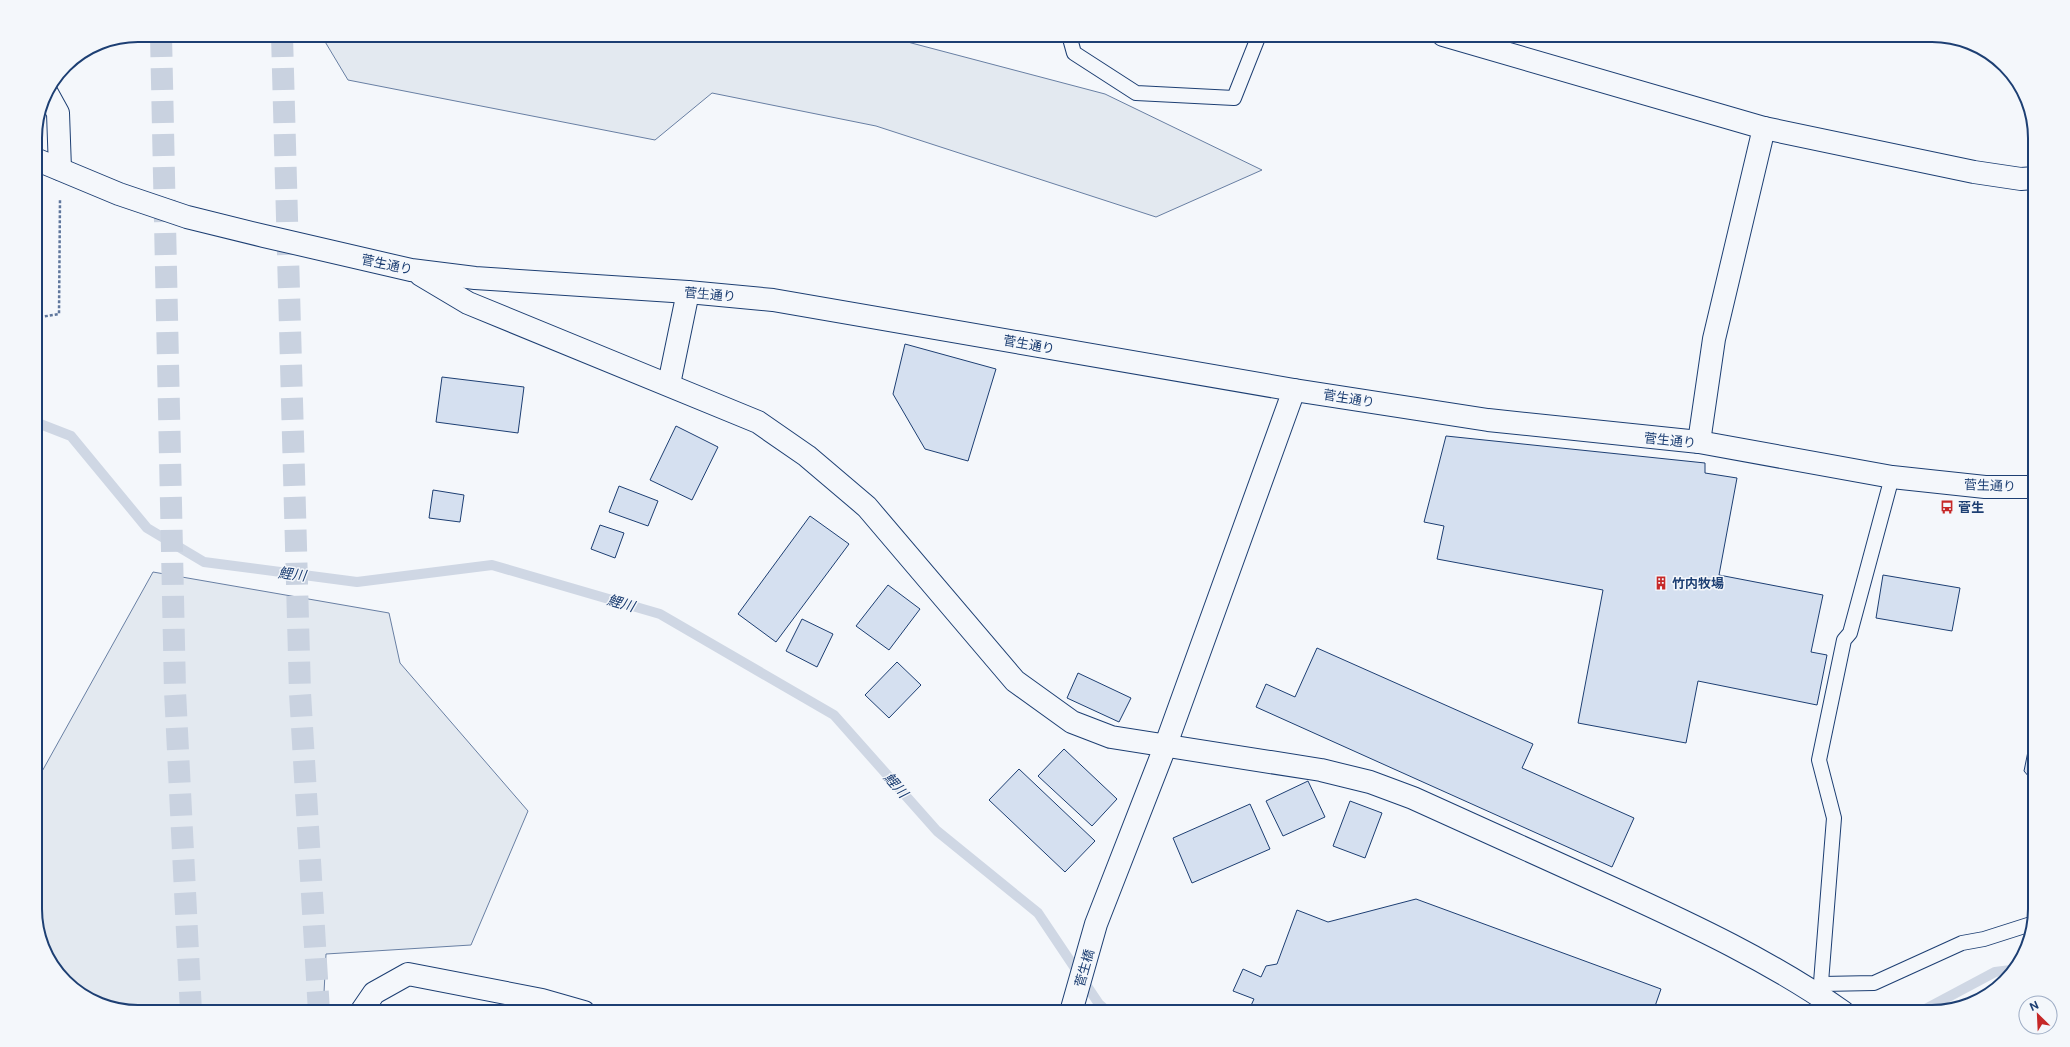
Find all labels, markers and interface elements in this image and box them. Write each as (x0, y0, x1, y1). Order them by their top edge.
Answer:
street label: 菅生通り (360, 252, 414, 277)
street label: 菅生通り (683, 285, 737, 304)
street label: 菅生通り (1002, 333, 1056, 356)
street label: 菅生通り (1322, 387, 1376, 410)
street label: 菅生通り (1643, 430, 1697, 451)
street label: 菅生通り (1964, 477, 2016, 494)
bus stop icon: 菅生 (1939, 499, 1955, 515)
place label: 菅生 (1958, 500, 1984, 515)
water label: 鯉川 (277, 564, 309, 584)
building icon: 竹内牧場 (1653, 575, 1669, 591)
place label: 竹内牧場 (1672, 576, 1724, 591)
water label: 鯉川 (605, 591, 639, 615)
water label: 鯉川 (881, 769, 913, 802)
street label: 菅生橋 (1072, 947, 1097, 989)
north arrow (2018, 995, 2058, 1035)
text: N (2028, 999, 2040, 1013)

